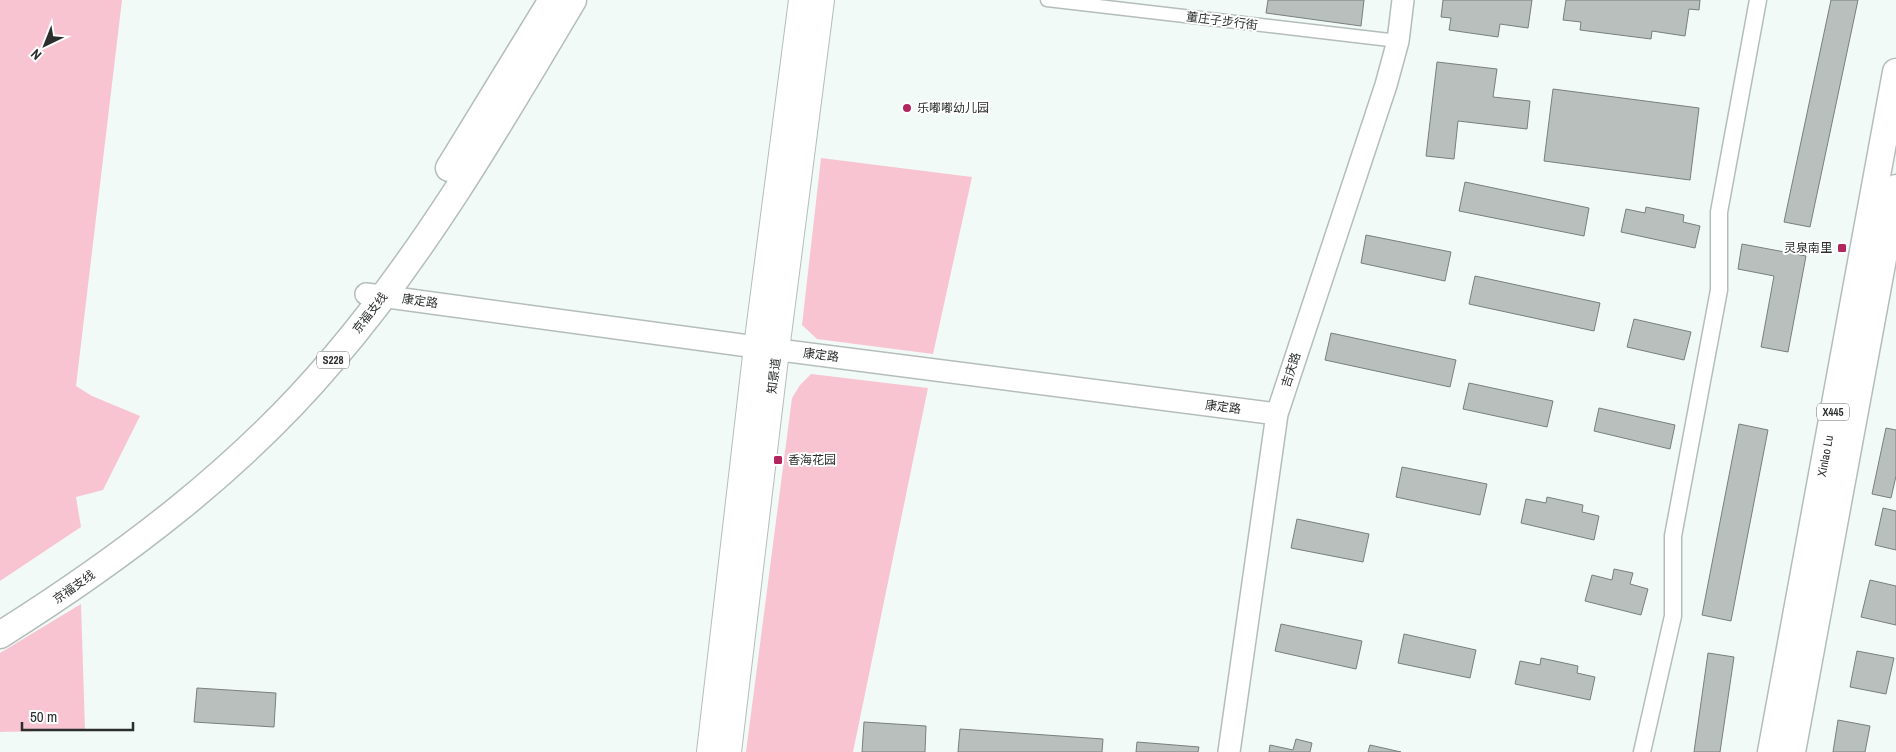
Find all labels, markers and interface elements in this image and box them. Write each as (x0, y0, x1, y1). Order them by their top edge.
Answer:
street label: 董庄子步行街 (1185, 9, 1259, 33)
north arrow (20, 20, 70, 70)
text: N (27, 45, 45, 64)
place label: 乐嘟嘟幼儿园 (917, 100, 989, 116)
marker: 乐嘟嘟幼儿园 (901, 102, 913, 114)
place label: 灵泉南里 (1784, 240, 1832, 256)
marker: 灵泉南里 (1836, 242, 1848, 254)
street label: 京福支线 (349, 289, 391, 337)
street label: 康定路 (401, 291, 439, 311)
street label: 康定路 (802, 345, 840, 365)
street label: 吉庆路 (1278, 350, 1304, 390)
road number: S228 (317, 352, 349, 368)
street label: 知景道 (764, 357, 784, 395)
street label: 康定路 (1204, 397, 1242, 417)
road number: X445 (1817, 404, 1849, 421)
street label: Xinlao Lu (1814, 434, 1837, 478)
place label: 香海花园 (788, 452, 836, 468)
marker: 香海花园 (772, 454, 784, 466)
street label: 京福支线 (50, 567, 98, 607)
scale bar (22, 700, 134, 732)
text: 50 m (30, 706, 57, 727)

